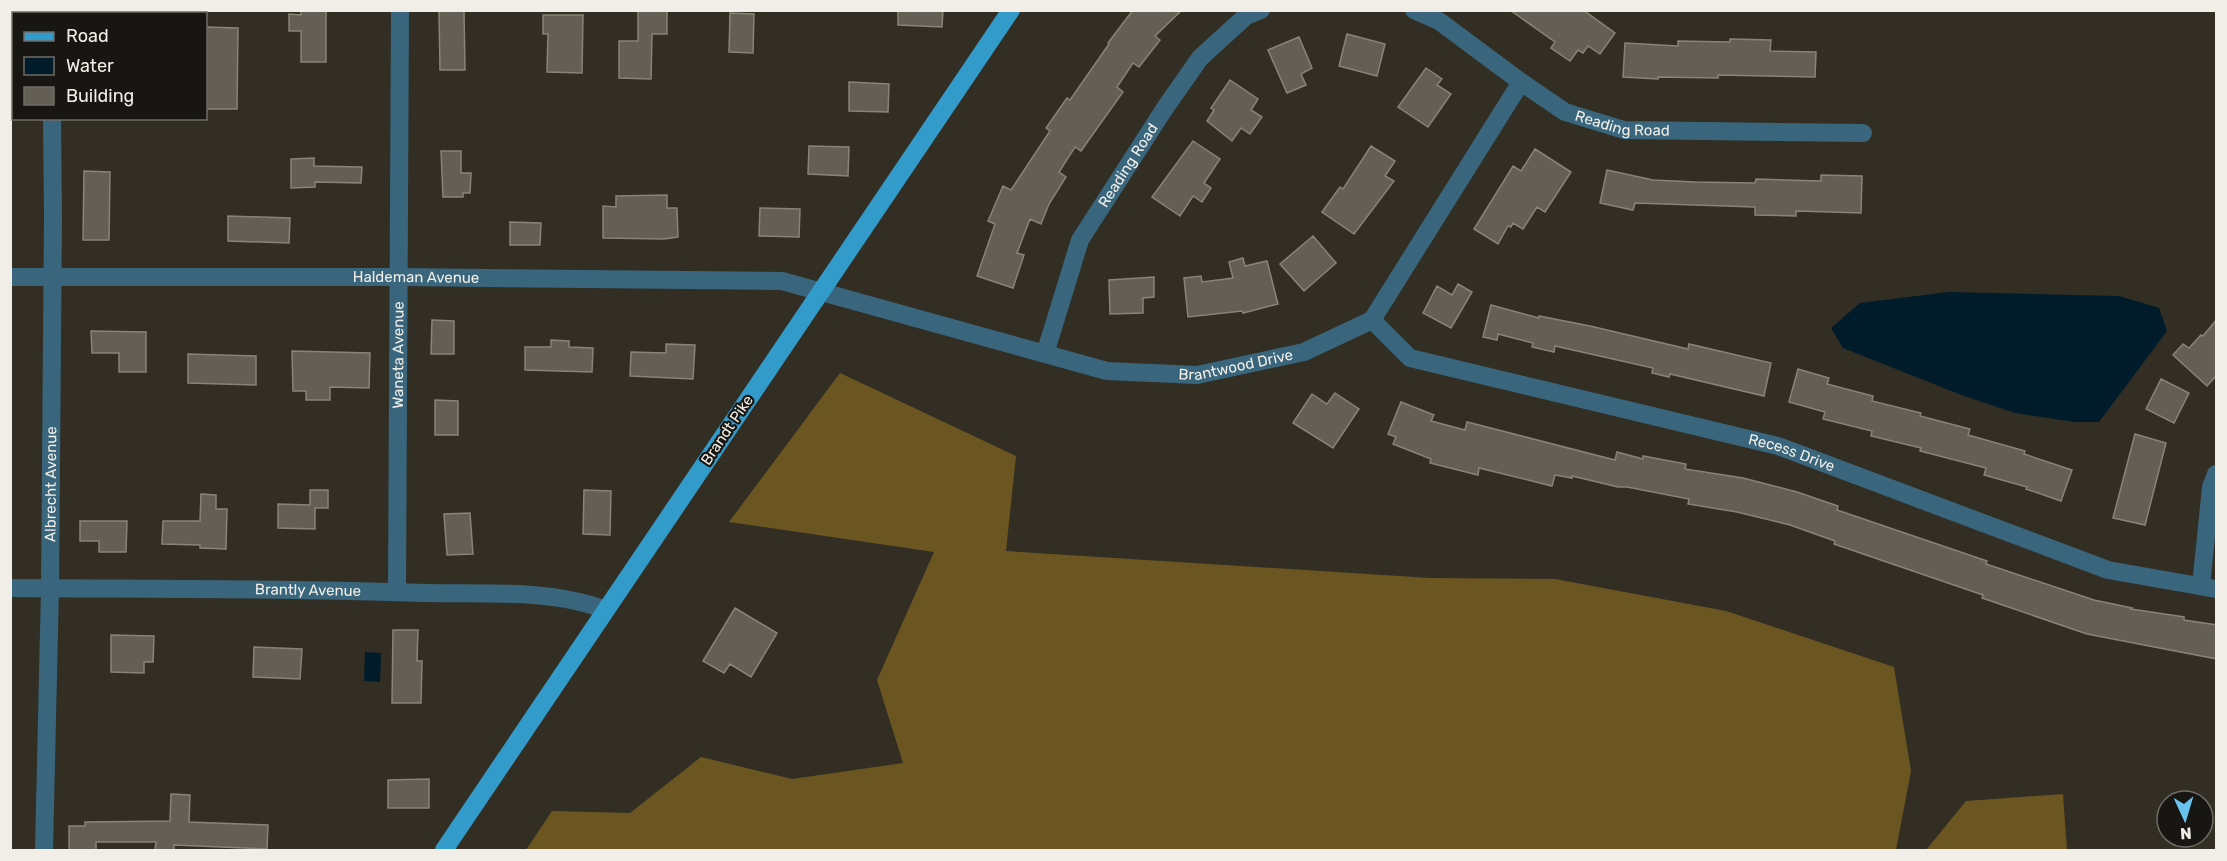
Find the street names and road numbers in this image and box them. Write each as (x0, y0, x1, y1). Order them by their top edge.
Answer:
street label: Reading Road (1573, 107, 1670, 140)
street label: Reading Road (1094, 120, 1162, 211)
street label: Haldeman Avenue (353, 268, 479, 287)
street label: Waneta Avenue (389, 301, 407, 409)
street label: Brantwood Drive (1178, 346, 1295, 384)
street label: Brandt Pike (697, 392, 757, 468)
street label: Albrecht Avenue (41, 426, 60, 542)
street label: Recess Drive (1747, 430, 1837, 475)
street label: Brantly Avenue (255, 580, 361, 600)

